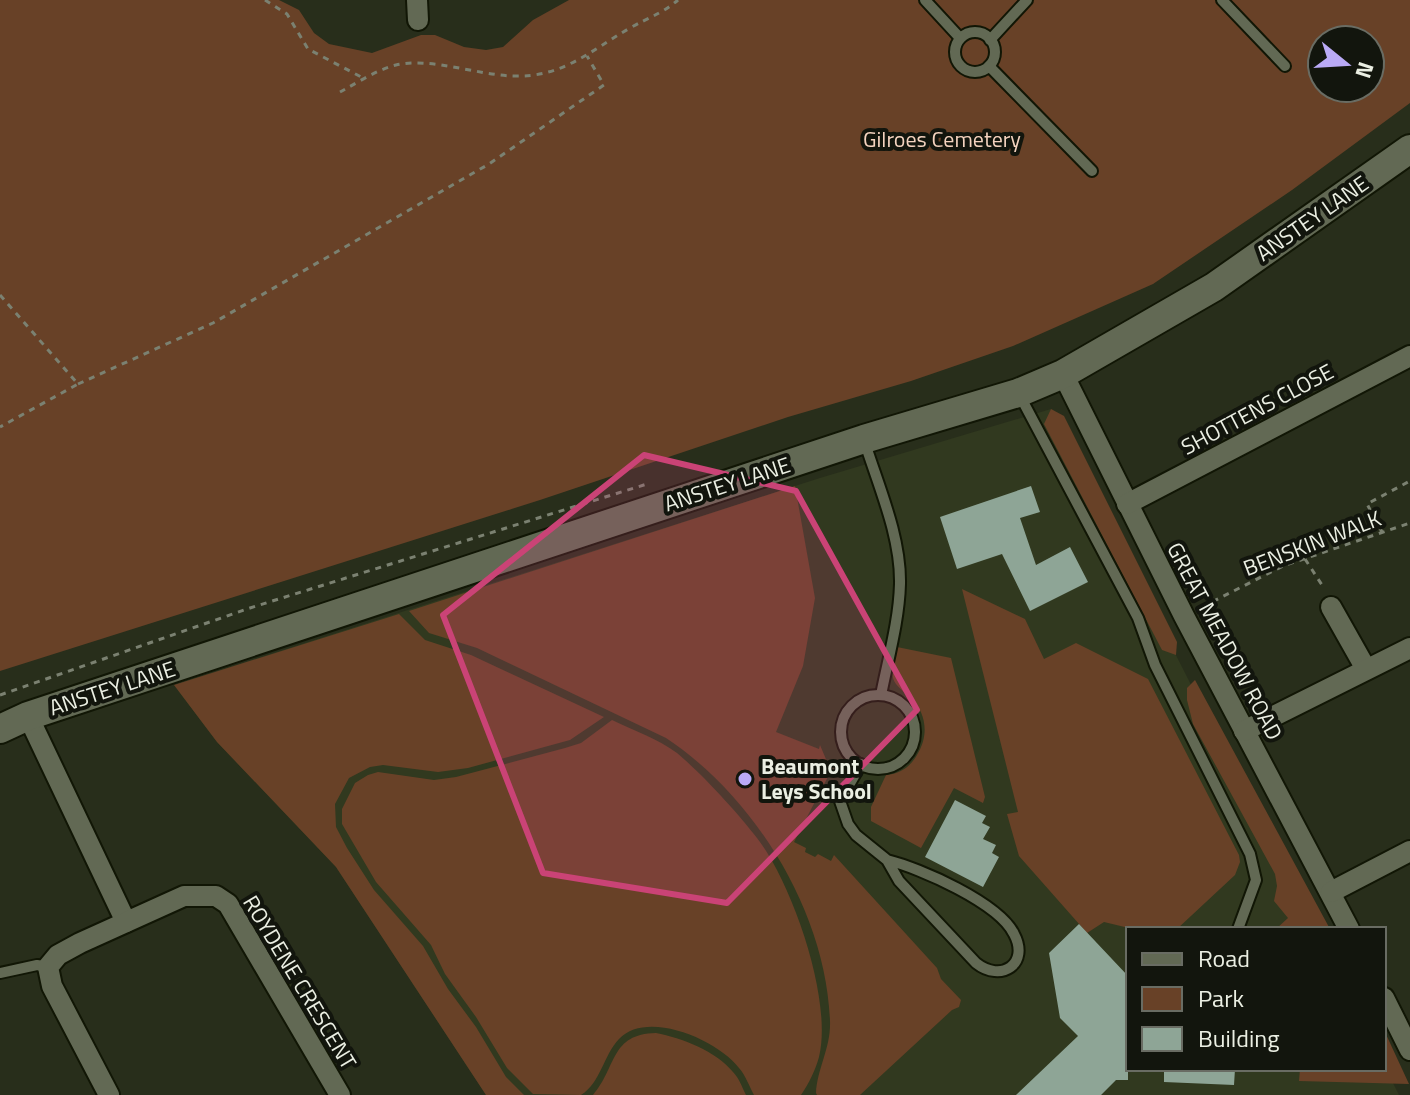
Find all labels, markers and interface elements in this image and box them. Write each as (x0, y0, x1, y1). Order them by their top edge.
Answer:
north arrow (1306, 24, 1386, 104)
text: N (1346, 58, 1384, 83)
park label: Gilroes Cemetery (863, 122, 1021, 156)
street label: ANSTEY LANE (1249, 167, 1375, 269)
street label: SHOTTENS CLOSE (1175, 354, 1339, 464)
street label: ANSTEY LANE (659, 448, 795, 520)
street label: BENSKIN WALK (1238, 501, 1386, 585)
street label: GREAT MEADOW ROAD (1158, 536, 1292, 746)
street label: ANSTEY LANE (44, 652, 180, 724)
place label: Beaumont Leys School (761, 749, 872, 808)
marker: Beaumont Leys School (736, 770, 754, 788)
street label: ROYDENE CRESCENT (235, 889, 366, 1076)
legend (1126, 927, 1386, 1071)
text: Road (1198, 940, 1250, 976)
text: Park (1198, 980, 1244, 1016)
text: Building (1198, 1020, 1280, 1056)

